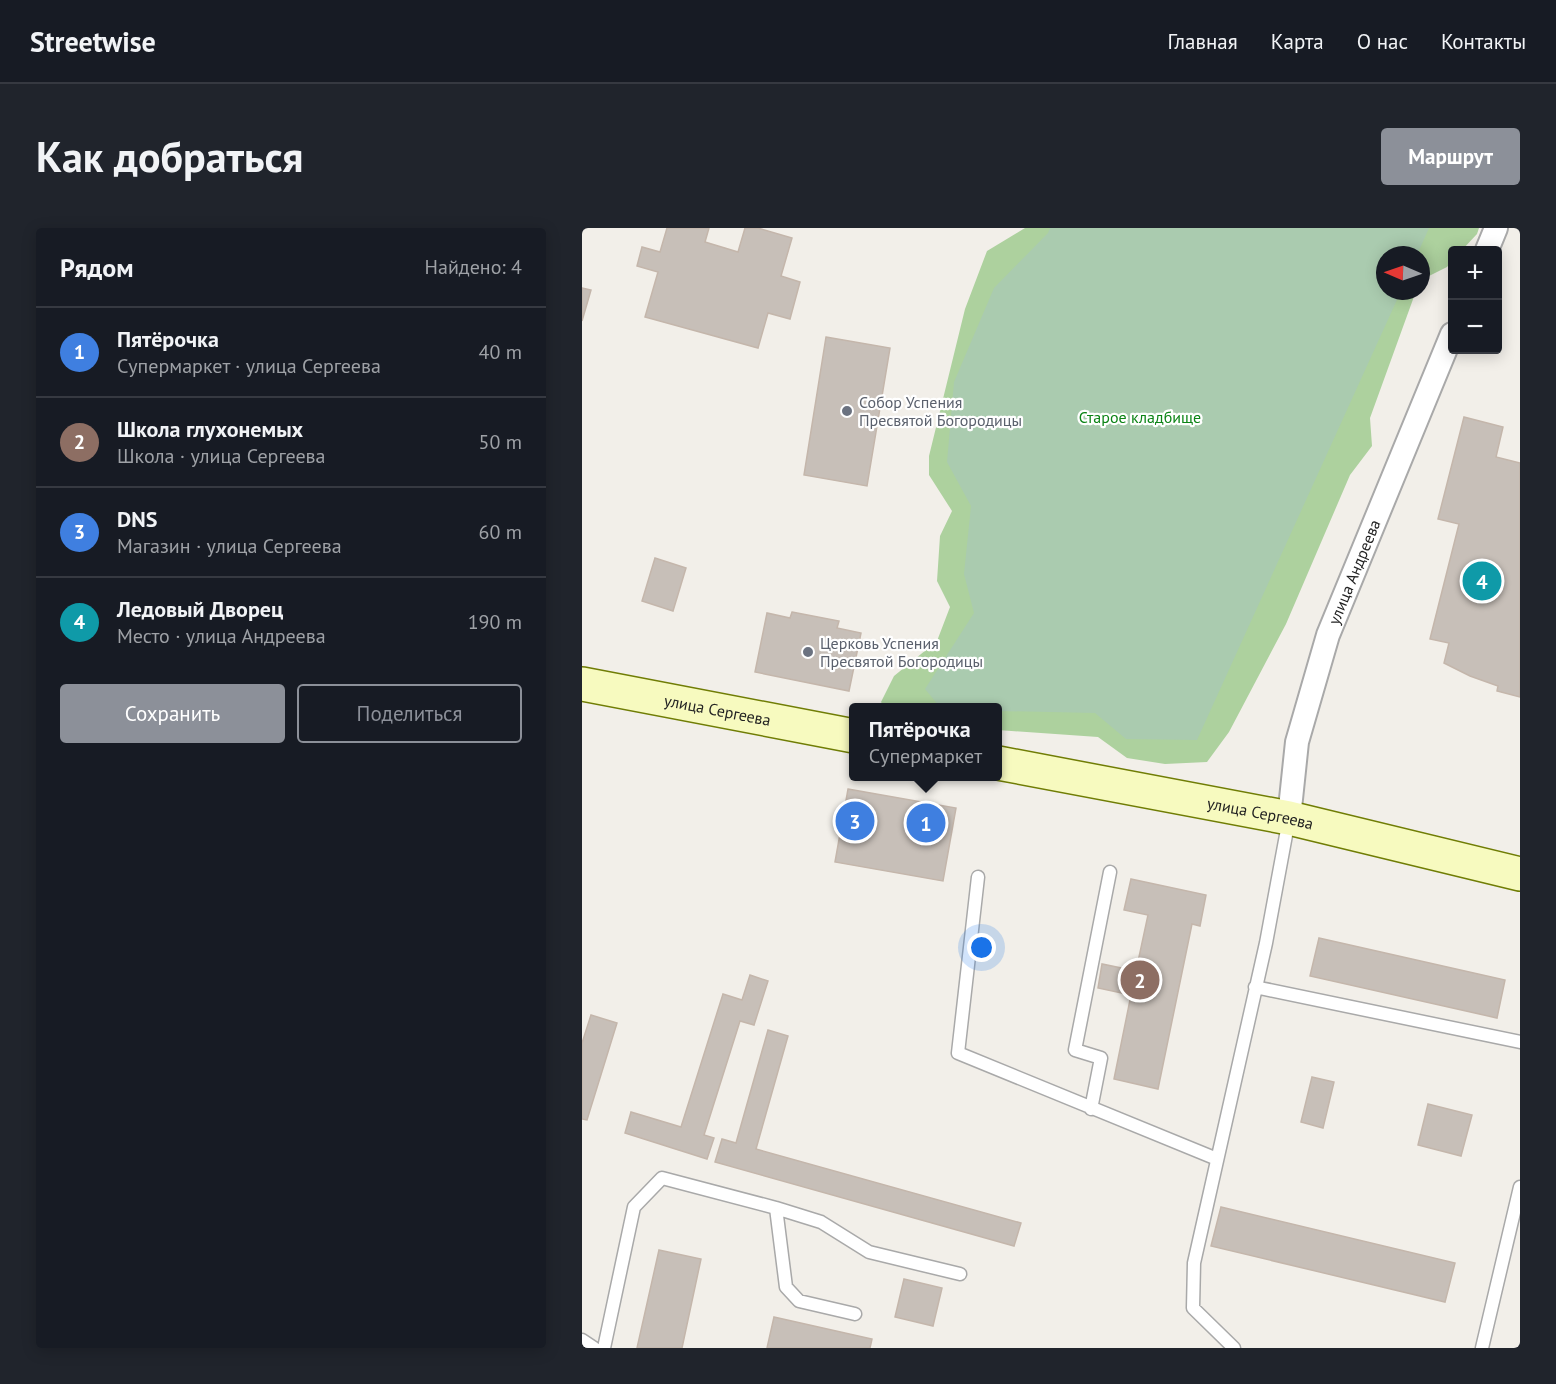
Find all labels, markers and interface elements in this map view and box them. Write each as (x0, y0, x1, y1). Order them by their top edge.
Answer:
text: Streetwise (30, 23, 156, 60)
text: Главная (1167, 28, 1238, 55)
text: Карта (1271, 28, 1324, 55)
text: О нас (1357, 28, 1408, 55)
text: Контакты (1441, 28, 1526, 55)
button: Маршрут (1381, 128, 1520, 185)
text: Как добраться (36, 129, 303, 184)
north arrow (1376, 246, 1430, 300)
map controls (1448, 246, 1502, 354)
button: + (1448, 246, 1502, 300)
text: Рядом (60, 251, 134, 284)
text: Найдено: 4 (425, 254, 522, 280)
button: − (1448, 300, 1502, 354)
text: Пятёрочка (117, 325, 219, 353)
text: 1 (74, 339, 85, 365)
text: 40 m (479, 339, 522, 365)
text: Супермаркет · улица Сергеева (117, 353, 381, 379)
place label: Собор Успения Пресвятой Богородицы (859, 392, 1022, 430)
marker: Собор Успения Пресвятой Богородицы (840, 404, 854, 418)
park label: Старое кладбище (1079, 407, 1201, 427)
text: Школа глухонемых (117, 415, 303, 443)
text: 2 (74, 429, 85, 455)
text: 50 m (479, 429, 522, 455)
text: Школа · улица Сергеева (117, 443, 325, 469)
text: DNS (117, 505, 157, 533)
street label: улица Андреева (1323, 516, 1385, 627)
text: 3 (74, 519, 85, 545)
text: 60 m (479, 519, 522, 545)
text: Магазин · улица Сергеева (117, 533, 342, 559)
pin: 4 (1462, 558, 1502, 604)
text: Ледовый Дворец (117, 595, 283, 623)
text: 4 (74, 609, 85, 635)
text: 190 m (468, 609, 522, 635)
text: Место · улица Андреева (117, 623, 326, 649)
place label: Церковь Успения Пресвятой Богородицы (820, 633, 983, 671)
marker: Церковь Успения Пресвятой Богородицы (801, 645, 815, 659)
button: Сохранить (60, 684, 285, 743)
button: Поделиться (297, 684, 522, 743)
street label: улица Сергеева (663, 690, 773, 730)
popup (849, 703, 1002, 781)
text: Пятёрочка (869, 715, 971, 743)
text: Супермаркет (869, 743, 982, 769)
street label: улица Сергеева (1205, 793, 1316, 834)
pin: 3 (836, 798, 874, 844)
pin: 1 (906, 800, 946, 846)
your location (967, 933, 996, 962)
pin: 2 (1120, 958, 1160, 1002)

